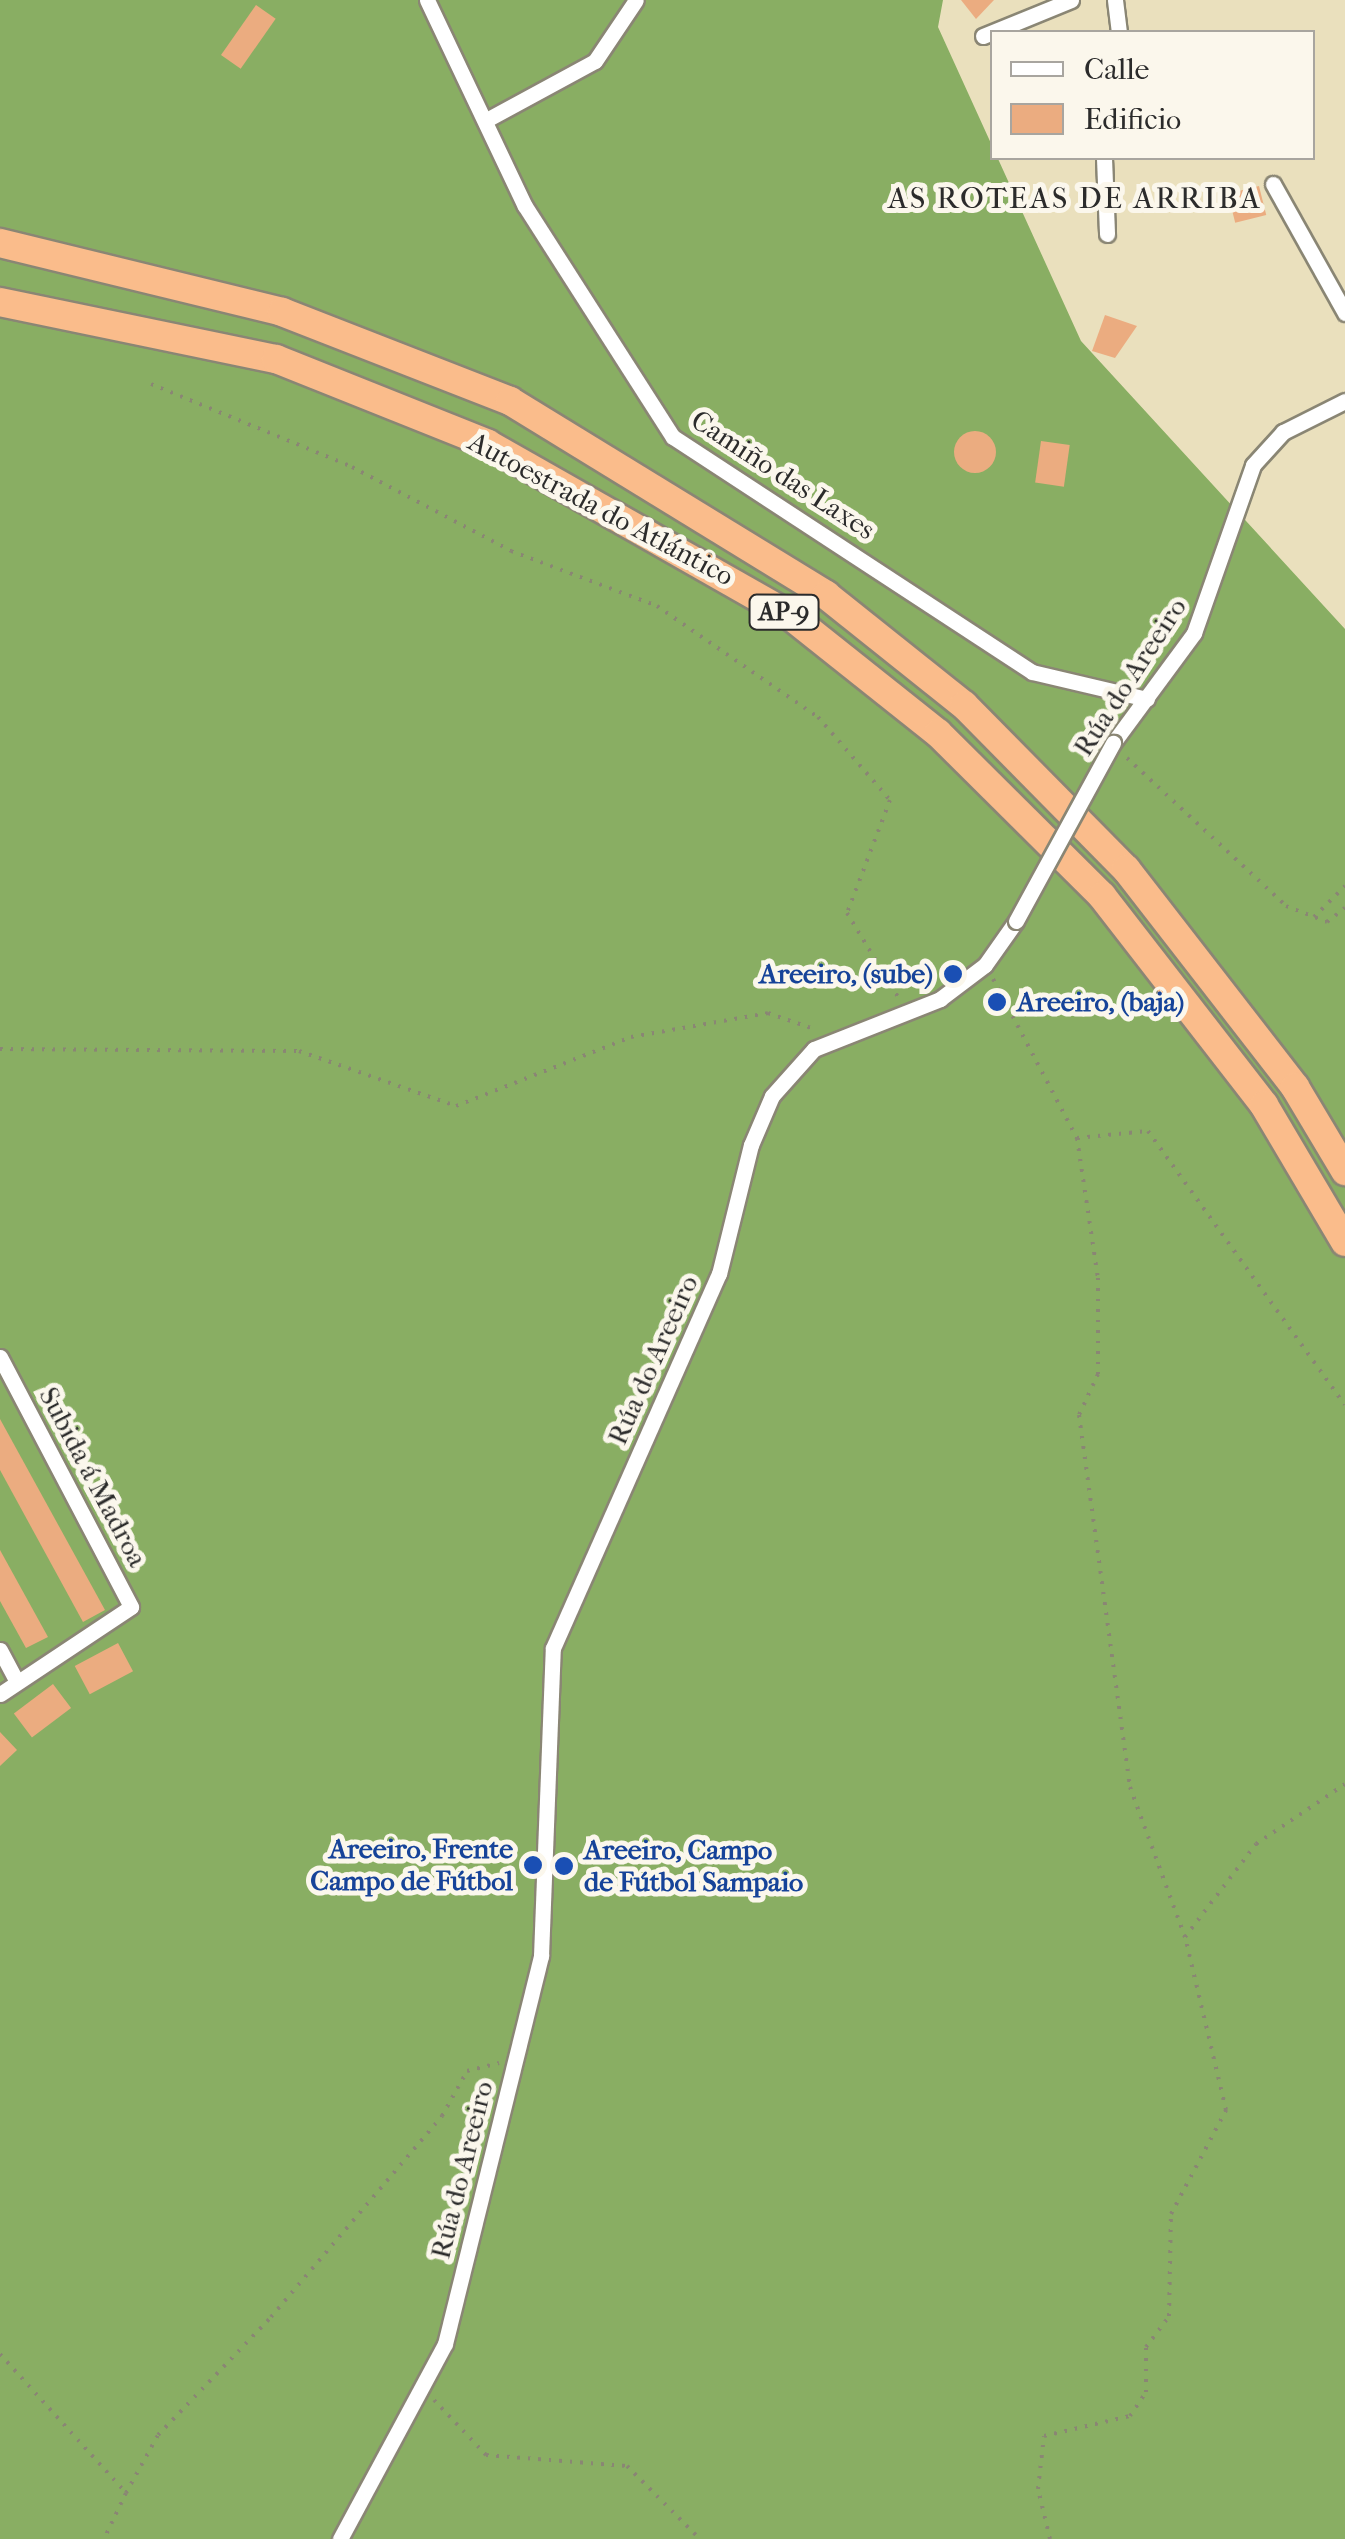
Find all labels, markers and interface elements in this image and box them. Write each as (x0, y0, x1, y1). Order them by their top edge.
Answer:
legend (990, 30, 1315, 160)
text: Calle (1084, 52, 1149, 87)
text: Edificio (1084, 102, 1181, 137)
district label: AS ROTEAS DE ARRIBA (888, 181, 1262, 217)
street label: Camiño das Laxes (685, 403, 881, 547)
street label: Autoestrada do Atlántico (463, 425, 739, 593)
road number: AP-9 (746, 592, 822, 632)
street label: Rúa do Areeiro (1066, 592, 1194, 762)
place label: Areeiro, (sube) (759, 957, 933, 991)
marker: Areeiro, (sube) (942, 963, 964, 985)
place label: Areeiro, (baja) (1017, 985, 1184, 1019)
marker: Areeiro, (baja) (986, 991, 1008, 1013)
street label: Rúa do Areeiro (601, 1270, 705, 1450)
street label: Subida á Madroa (32, 1381, 154, 1573)
place label: Areeiro, Frente Campo de Fútbol (310, 1832, 513, 1898)
place label: Areeiro, Campo de Fútbol Sampaio (584, 1833, 803, 1899)
marker: Areeiro, Frente Campo de Fútbol (522, 1854, 544, 1876)
marker: Areeiro, Campo de Fútbol Sampaio (553, 1855, 575, 1877)
street label: Rúa do Areeiro (424, 2078, 500, 2262)

